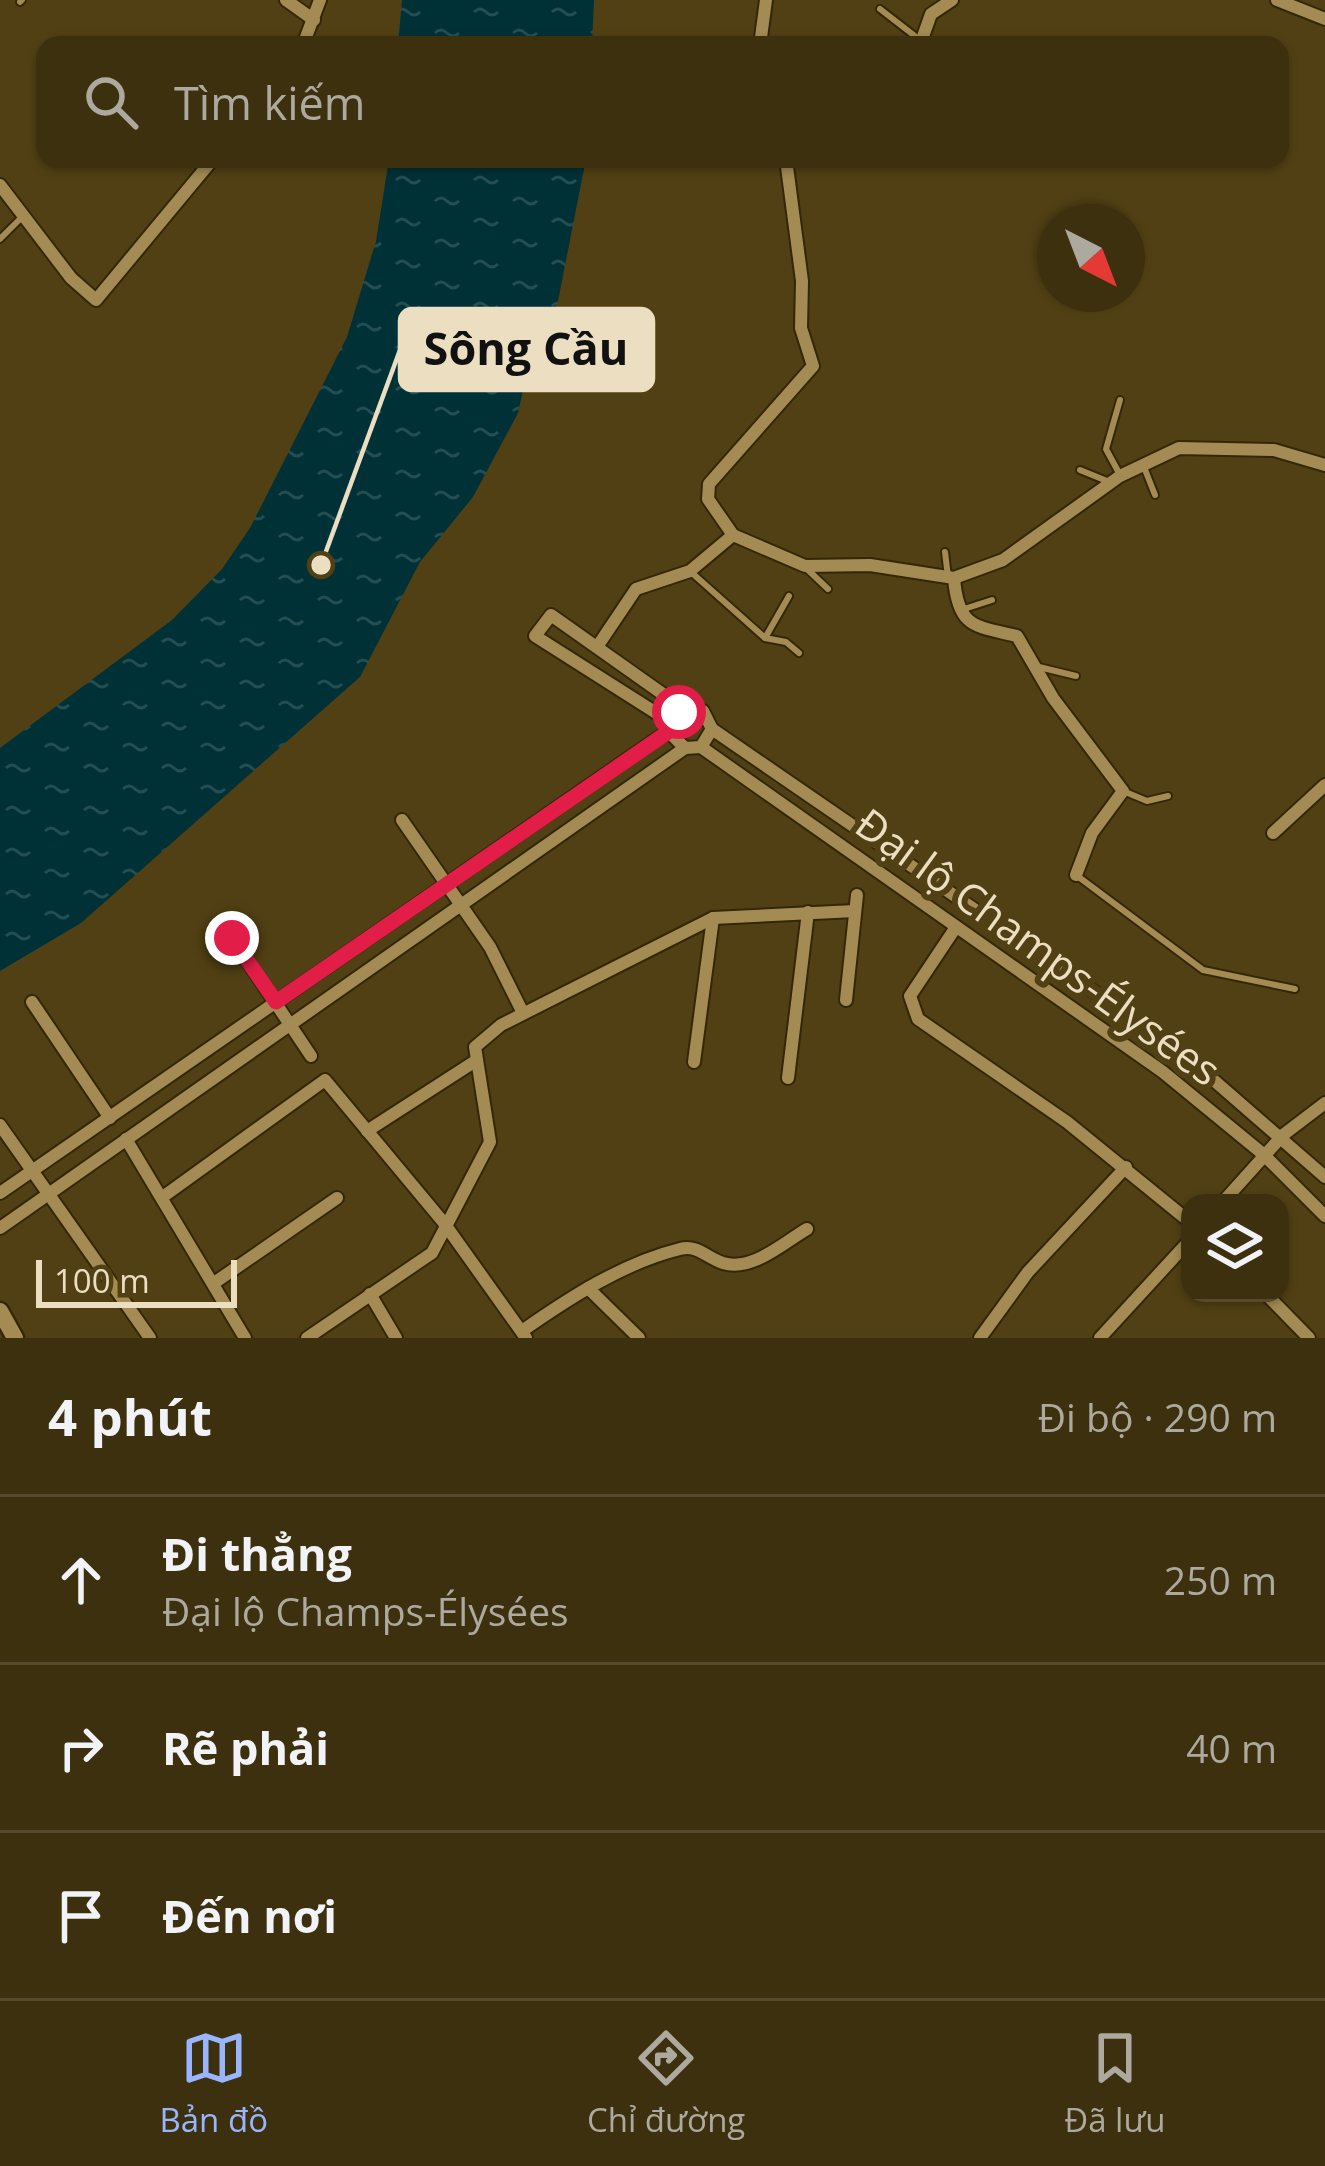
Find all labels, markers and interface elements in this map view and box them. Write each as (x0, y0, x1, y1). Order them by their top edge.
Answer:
search box (36, 36, 1289, 168)
icon: search (78, 69, 144, 135)
text: Tìm kiếm (174, 72, 365, 133)
north arrow (1037, 204, 1145, 312)
callout: Sông Cầu (400, 309, 653, 390)
text: Sông Cầu (424, 317, 628, 378)
route start (652, 685, 706, 739)
street label: Đại lộ Champs-Élysées (845, 794, 1233, 1098)
route end (205, 911, 259, 965)
map controls (1181, 1194, 1289, 1302)
button: layers (1181, 1194, 1289, 1302)
scale bar (36, 1254, 237, 1307)
text: 100 m (54, 1258, 150, 1303)
text: 4 phút (48, 1381, 212, 1451)
text: Đi bộ · 290 m (1038, 1390, 1277, 1443)
text: Đi thẳng (162, 1523, 352, 1584)
icon: ahead (48, 1547, 114, 1613)
text: 250 m (1164, 1553, 1277, 1606)
text: Đại lộ Champs-Élysées (162, 1584, 569, 1637)
icon: right (48, 1715, 114, 1781)
text: Rẽ phải (162, 1717, 329, 1778)
text: 40 m (1186, 1721, 1277, 1774)
icon: arrive (48, 1883, 114, 1949)
text: Đến nơi (162, 1885, 337, 1946)
tab: Bản đồ (159, 2025, 268, 2142)
tab: Chỉ đường (587, 2025, 745, 2142)
tab: Đã lưu (1064, 2025, 1166, 2142)

